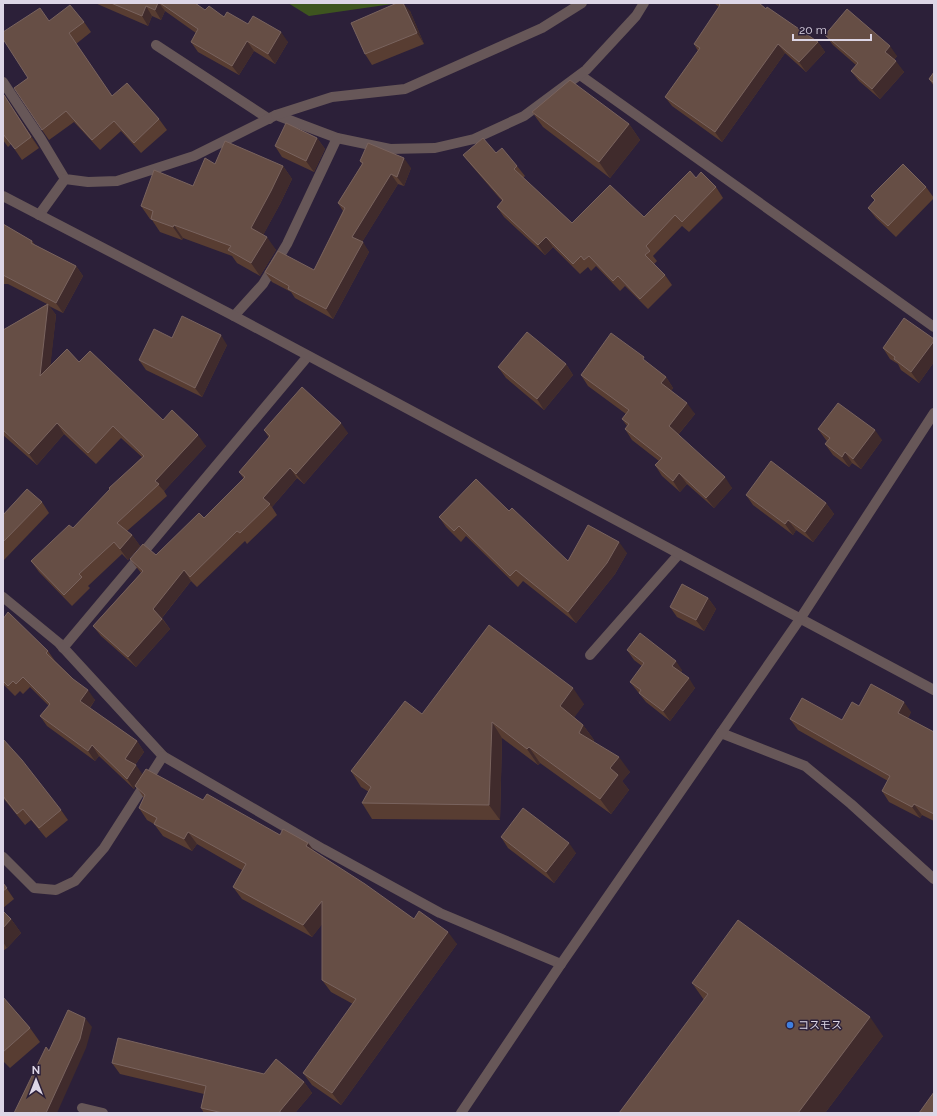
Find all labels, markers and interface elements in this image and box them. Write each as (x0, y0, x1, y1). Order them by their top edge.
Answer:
scale bar (793, 16, 871, 42)
text: 20 m (799, 23, 827, 37)
place label: コスモス (798, 1019, 842, 1032)
marker: コスモス (785, 1020, 795, 1030)
north arrow (16, 1060, 56, 1100)
text: N (32, 1064, 40, 1077)

